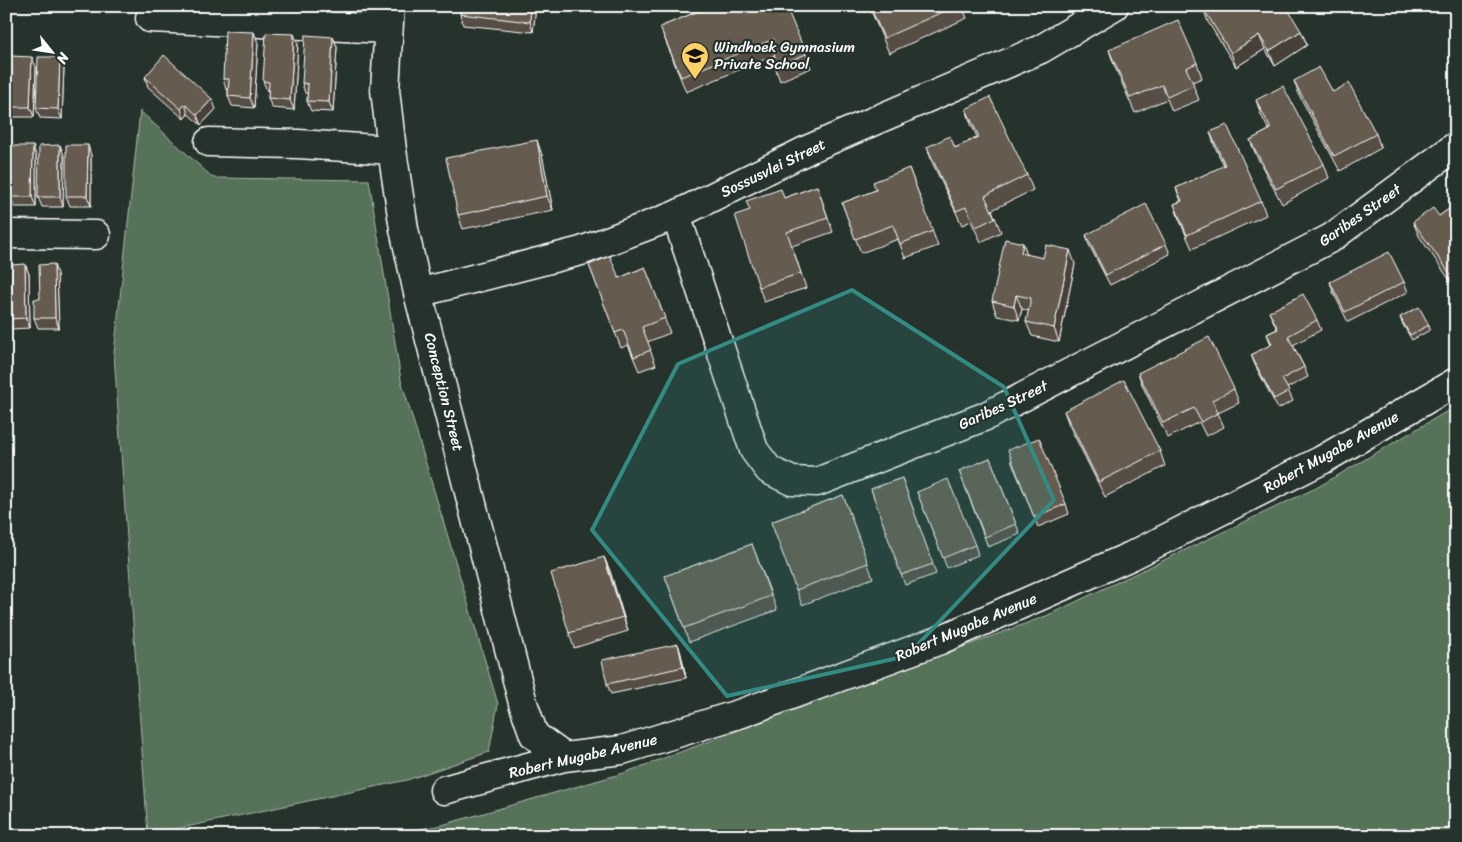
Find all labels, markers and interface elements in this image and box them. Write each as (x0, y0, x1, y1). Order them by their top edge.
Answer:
north arrow (28, 28, 78, 78)
place label: Windhoek Gymnasium Private School (714, 34, 855, 77)
school or university icon: Windhoek Gymnasium Private School (680, 41, 710, 80)
text: N (49, 47, 77, 69)
street label: Sossusvlei Street (716, 131, 831, 205)
street label: Garibes Street (1313, 176, 1408, 253)
street label: Conception Street (417, 330, 471, 455)
street label: Garibes Street (954, 373, 1053, 437)
street label: Robert Mugabe Avenue (1258, 404, 1404, 500)
street label: Robert Mugabe Avenue (891, 585, 1041, 669)
street label: Robert Mugabe Avenue (506, 726, 660, 786)

